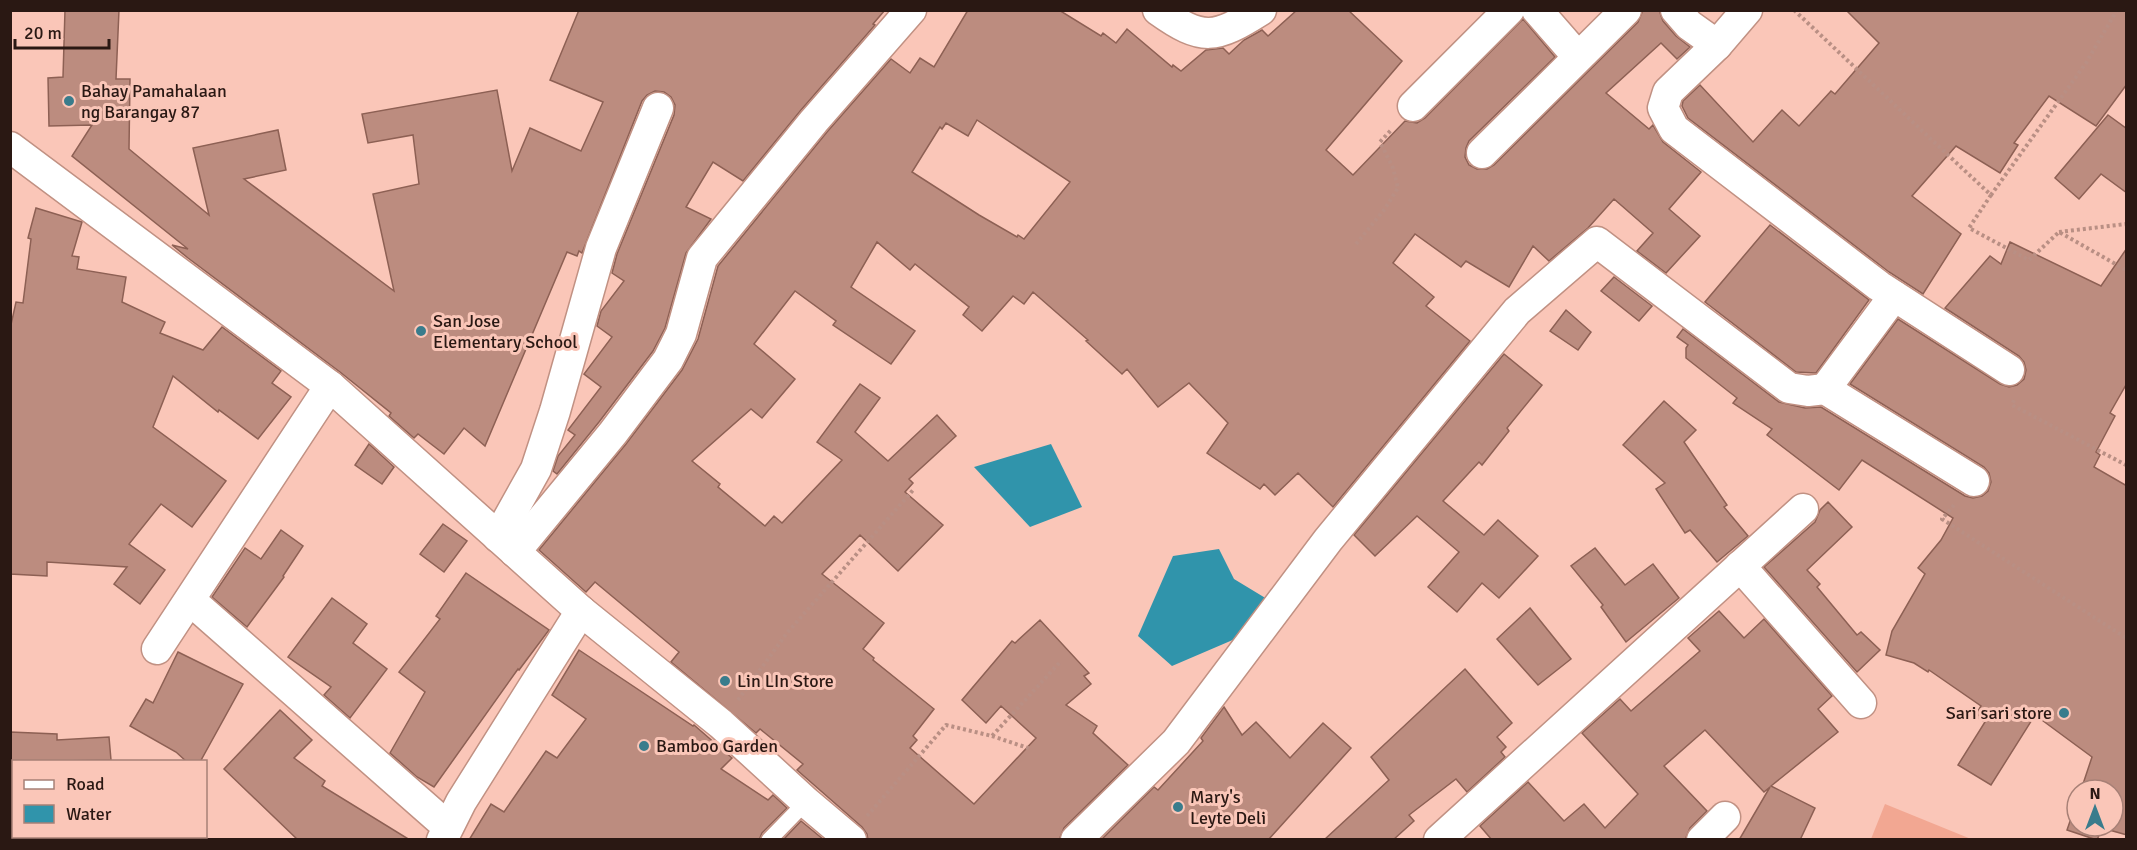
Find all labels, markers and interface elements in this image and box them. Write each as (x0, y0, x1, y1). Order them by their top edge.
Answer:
scale bar (15, 12, 110, 50)
text: 20 m (24, 22, 62, 44)
place label: Bahay Pamahalaan ng Barangay 87 (81, 80, 227, 123)
marker: Bahay Pamahalaan ng Barangay 87 (62, 94, 76, 108)
place label: San Jose Elementary School (433, 310, 578, 353)
marker: San Jose Elementary School (414, 324, 428, 338)
place label: Lin LIn Store (737, 670, 834, 692)
marker: Lin LIn Store (718, 674, 732, 688)
place label: Sari sari store (1946, 702, 2052, 724)
marker: Sari sari store (2057, 706, 2071, 720)
place label: Bamboo Garden (656, 735, 778, 757)
marker: Bamboo Garden (637, 739, 651, 753)
legend (12, 760, 207, 838)
text: Road (66, 773, 105, 795)
north arrow (2065, 778, 2125, 838)
text: N (2089, 784, 2101, 804)
place label: Mary's Leyte Deli (1190, 786, 1266, 829)
marker: Mary's Leyte Deli (1171, 800, 1185, 814)
text: Water (66, 803, 112, 825)

